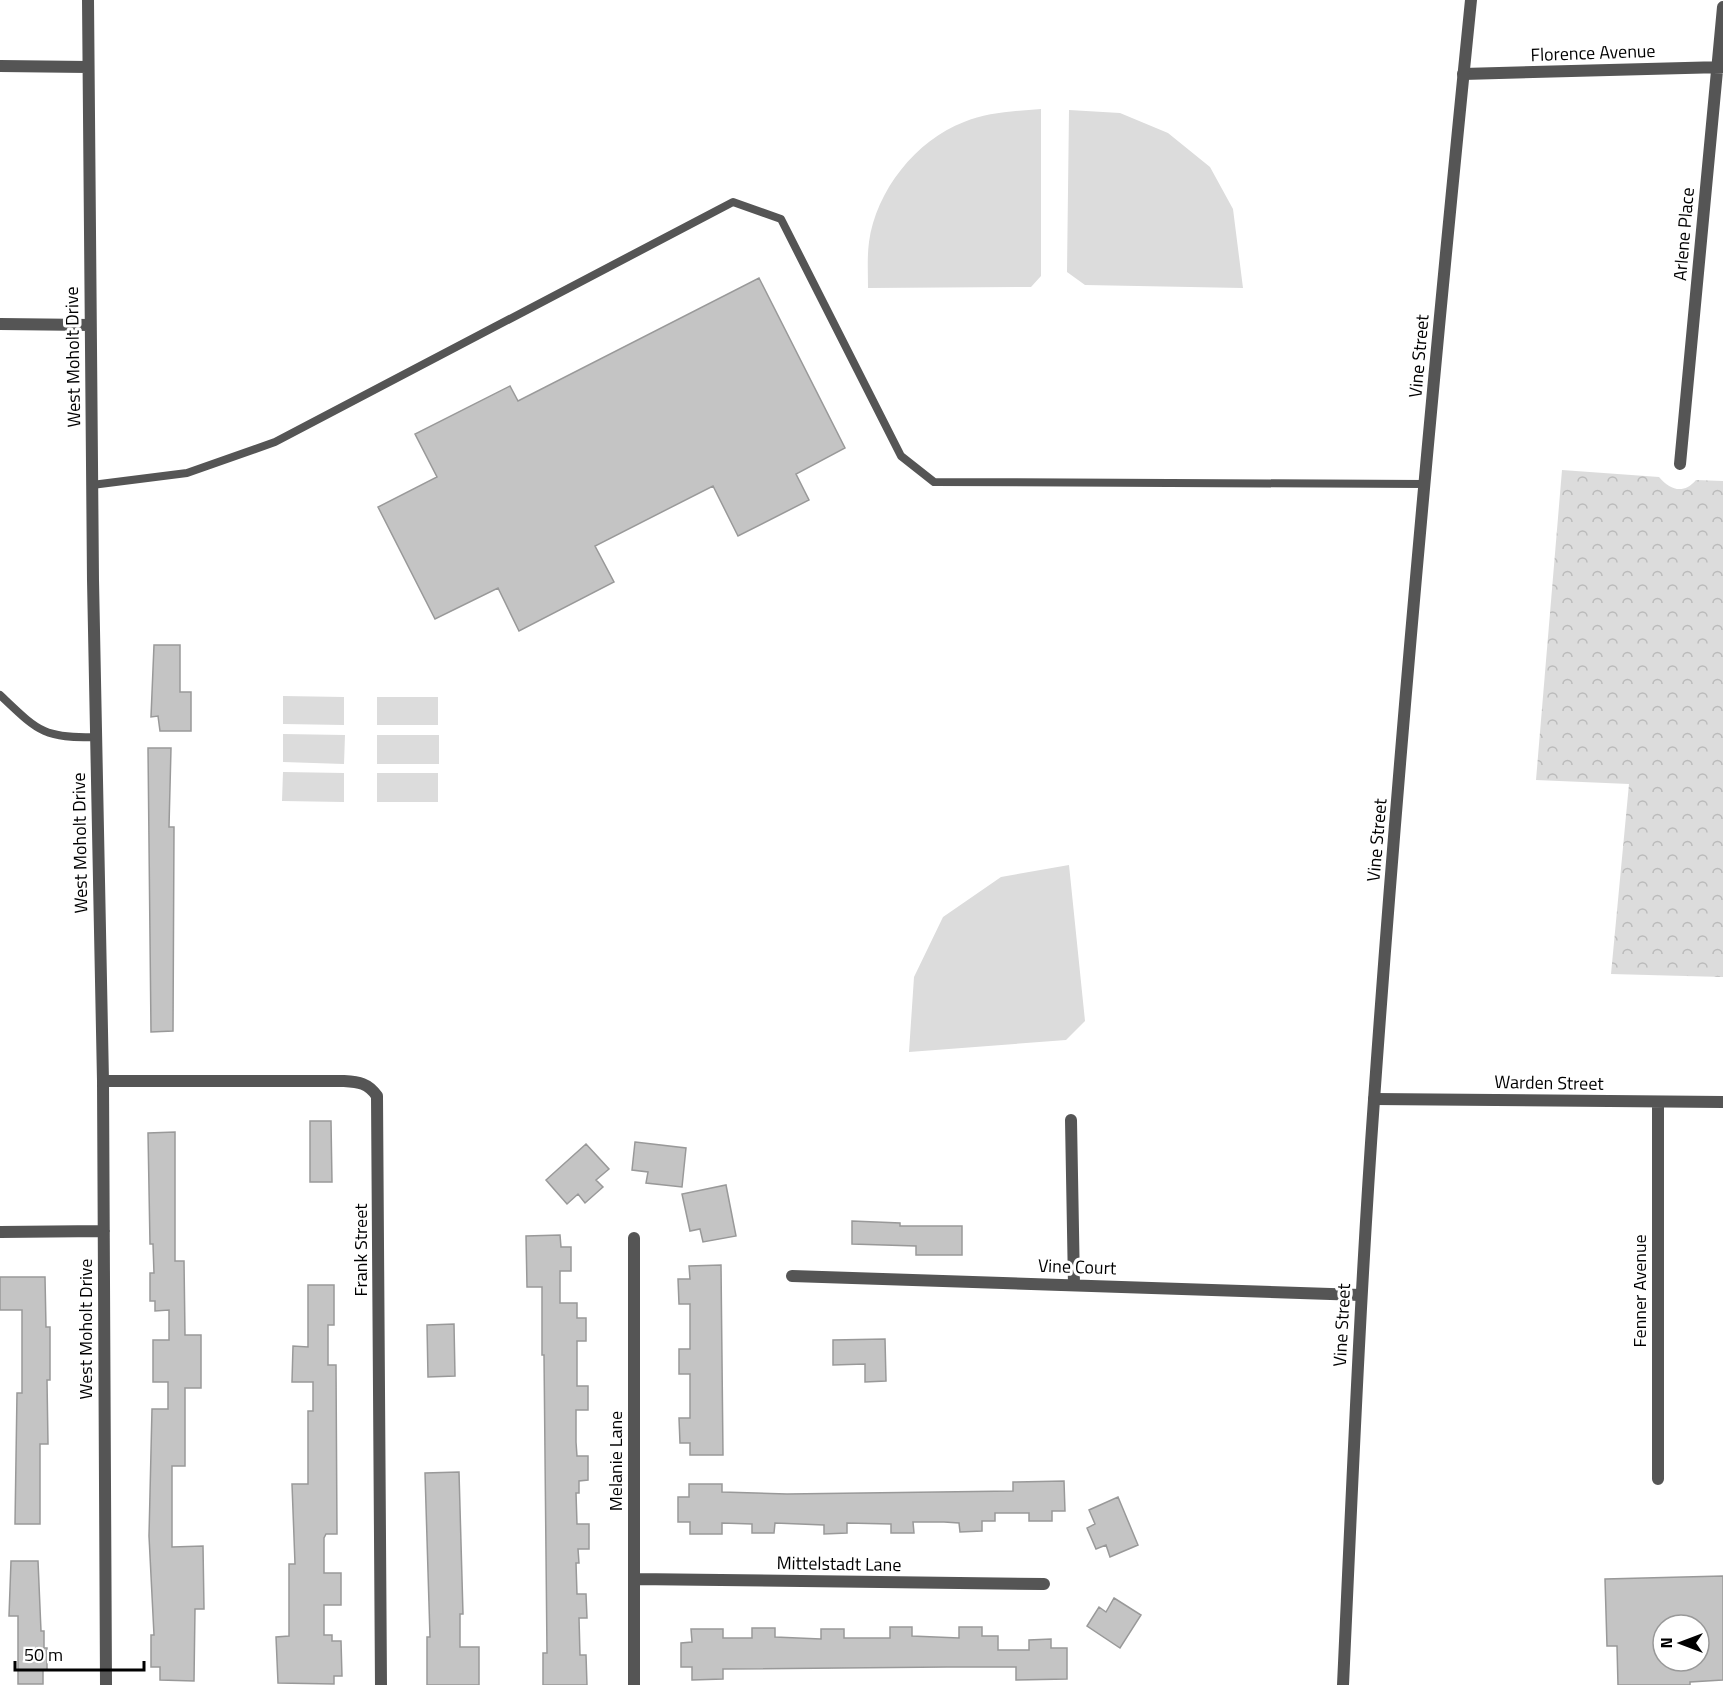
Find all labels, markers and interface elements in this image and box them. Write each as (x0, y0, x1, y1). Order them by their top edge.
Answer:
street label: Florence Avenue (1530, 37, 1656, 68)
street label: Arlene Place (1666, 186, 1701, 282)
street label: West Moholt Drive (58, 286, 87, 428)
street label: Vine Street (1401, 312, 1436, 399)
street label: West Moholt Drive (65, 772, 94, 914)
street label: Vine Street (1359, 796, 1394, 883)
street label: Warden Street (1494, 1068, 1605, 1097)
street label: Frank Street (347, 1203, 374, 1297)
street label: Fenner Avenue (1626, 1234, 1653, 1348)
street label: Vine Court (1037, 1252, 1117, 1281)
street label: West Moholt Drive (72, 1259, 99, 1399)
street label: Vine Street (1326, 1282, 1357, 1367)
street label: Melanie Lane (602, 1411, 629, 1511)
street label: Mittelstadt Lane (776, 1549, 902, 1578)
north arrow (1651, 1613, 1711, 1673)
scale bar (15, 1634, 144, 1672)
text: N (1654, 1637, 1678, 1649)
text: 50 m (24, 1641, 63, 1668)

